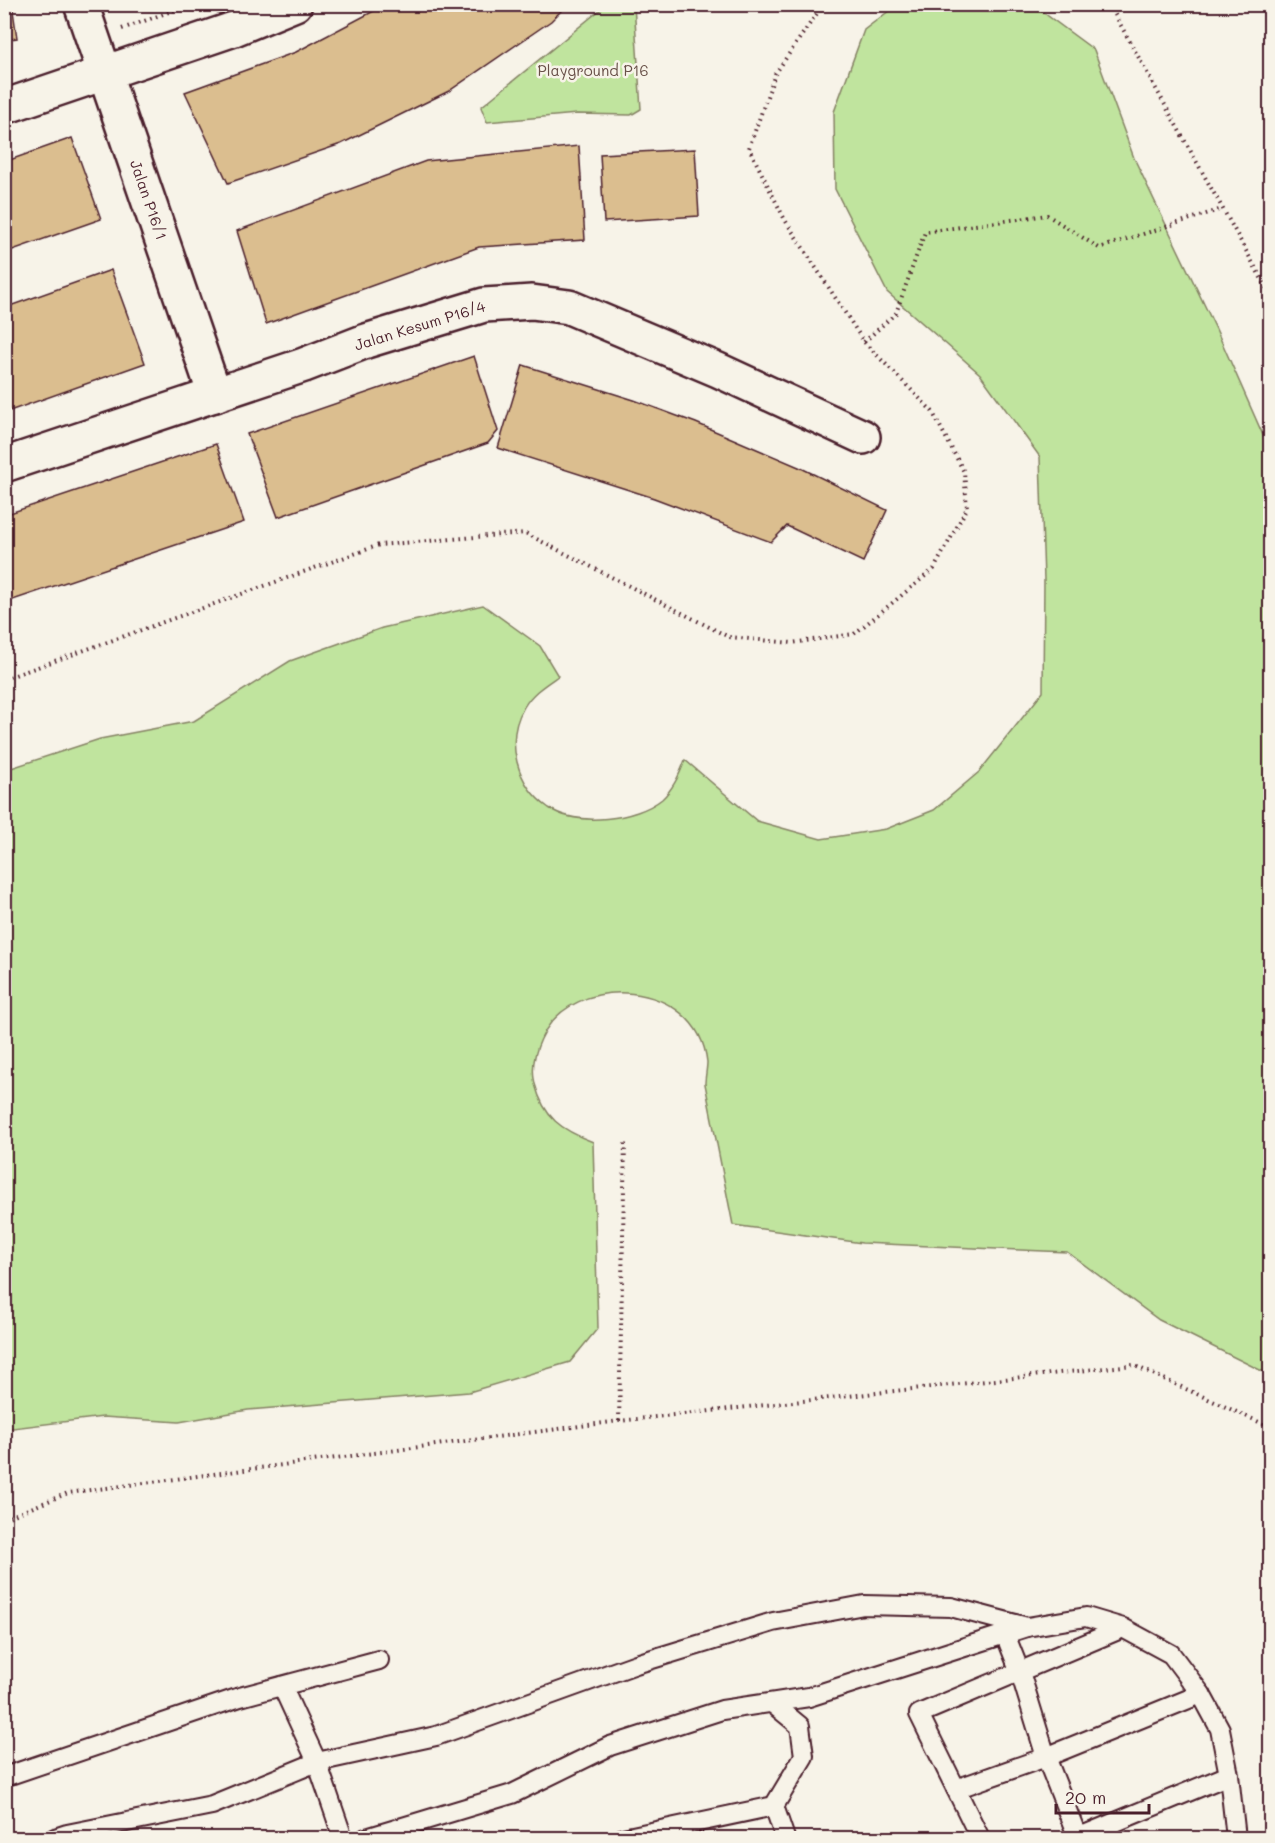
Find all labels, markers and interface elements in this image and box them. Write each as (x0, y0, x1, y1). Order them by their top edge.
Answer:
park label: Playground P16 (538, 60, 649, 80)
street label: Jalan P16/1 (126, 157, 172, 242)
street label: Jalan Kesum P16/4 (352, 296, 488, 354)
scale bar (1056, 1777, 1149, 1815)
text: 20 m (1065, 1785, 1106, 1809)

